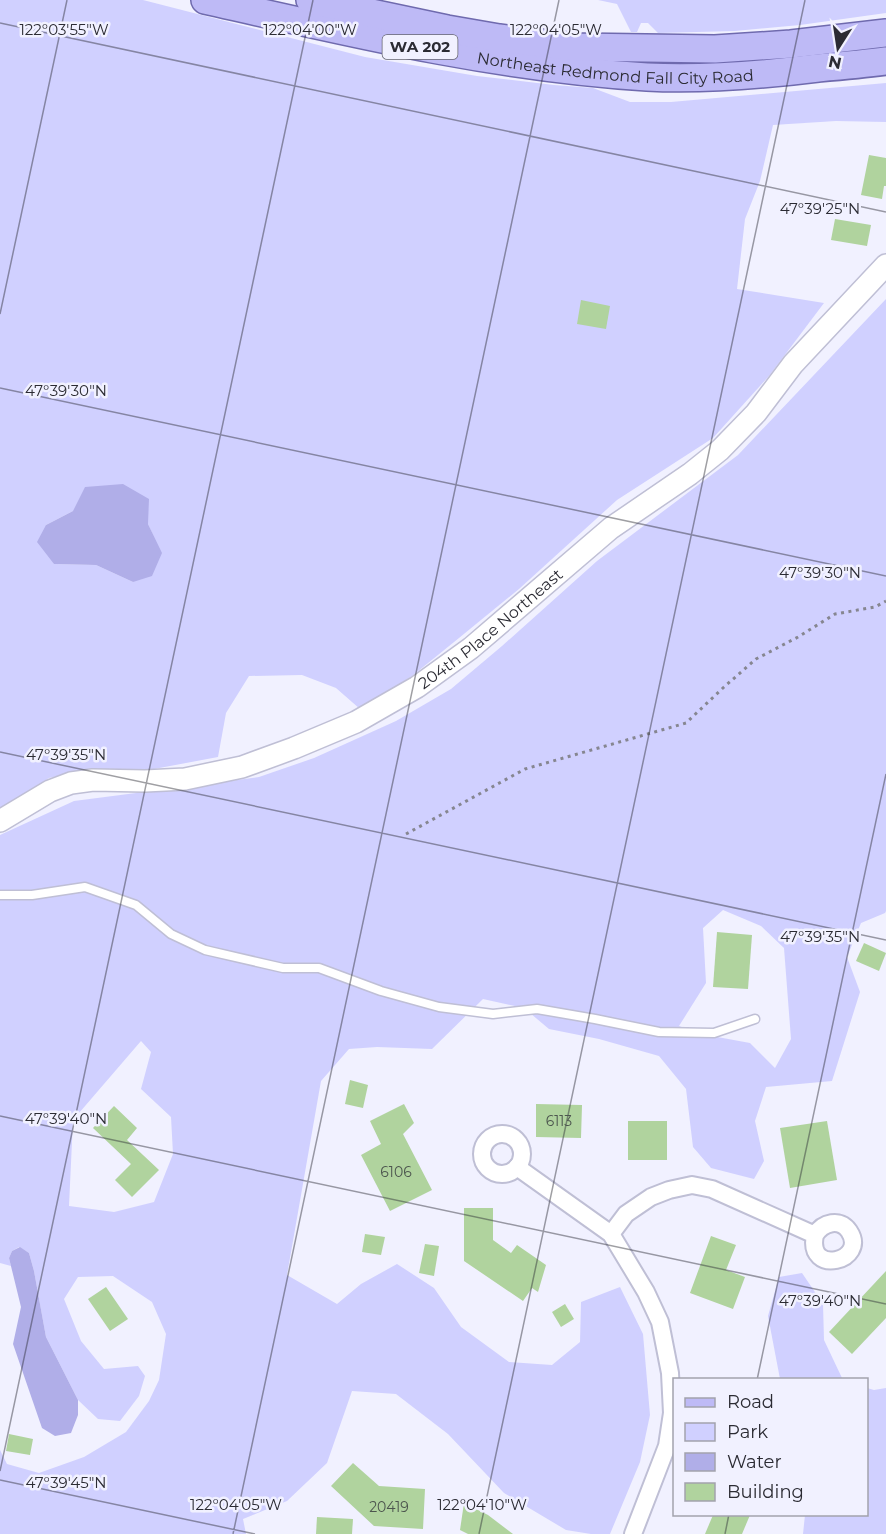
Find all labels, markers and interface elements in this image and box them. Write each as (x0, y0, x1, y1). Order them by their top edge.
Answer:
north arrow (808, 18, 868, 78)
text: 122°03'55"W (19, 20, 109, 39)
text: 122°04'00"W (263, 20, 357, 39)
text: 122°04'05"W (510, 20, 602, 39)
road number: WA 202 (382, 35, 458, 59)
street label: Northeast Redmond Fall City Road (476, 48, 754, 88)
text: N (827, 52, 843, 73)
text: 47°39'25"N (780, 199, 860, 218)
text: 47°39'30"N (25, 381, 107, 400)
text: 47°39'30"N (779, 563, 861, 582)
street label: 204th Place Northeast (415, 565, 567, 693)
text: 47°39'35"N (26, 745, 106, 764)
text: 47°39'35"N (780, 927, 860, 946)
text: 47°39'40"N (25, 1109, 107, 1128)
house number: 6113 (546, 1112, 572, 1130)
house number: 6106 (380, 1163, 412, 1181)
text: 47°39'40"N (779, 1291, 861, 1310)
legend (673, 1378, 868, 1516)
text: Road (727, 1391, 774, 1413)
text: Park (727, 1421, 768, 1443)
text: Water (727, 1451, 782, 1473)
text: 47°39'45"N (26, 1473, 106, 1492)
text: Building (727, 1481, 804, 1503)
text: 122°04'05"W (190, 1495, 282, 1514)
text: 122°04'10"W (437, 1495, 527, 1514)
house number: 20419 (369, 1498, 409, 1516)

